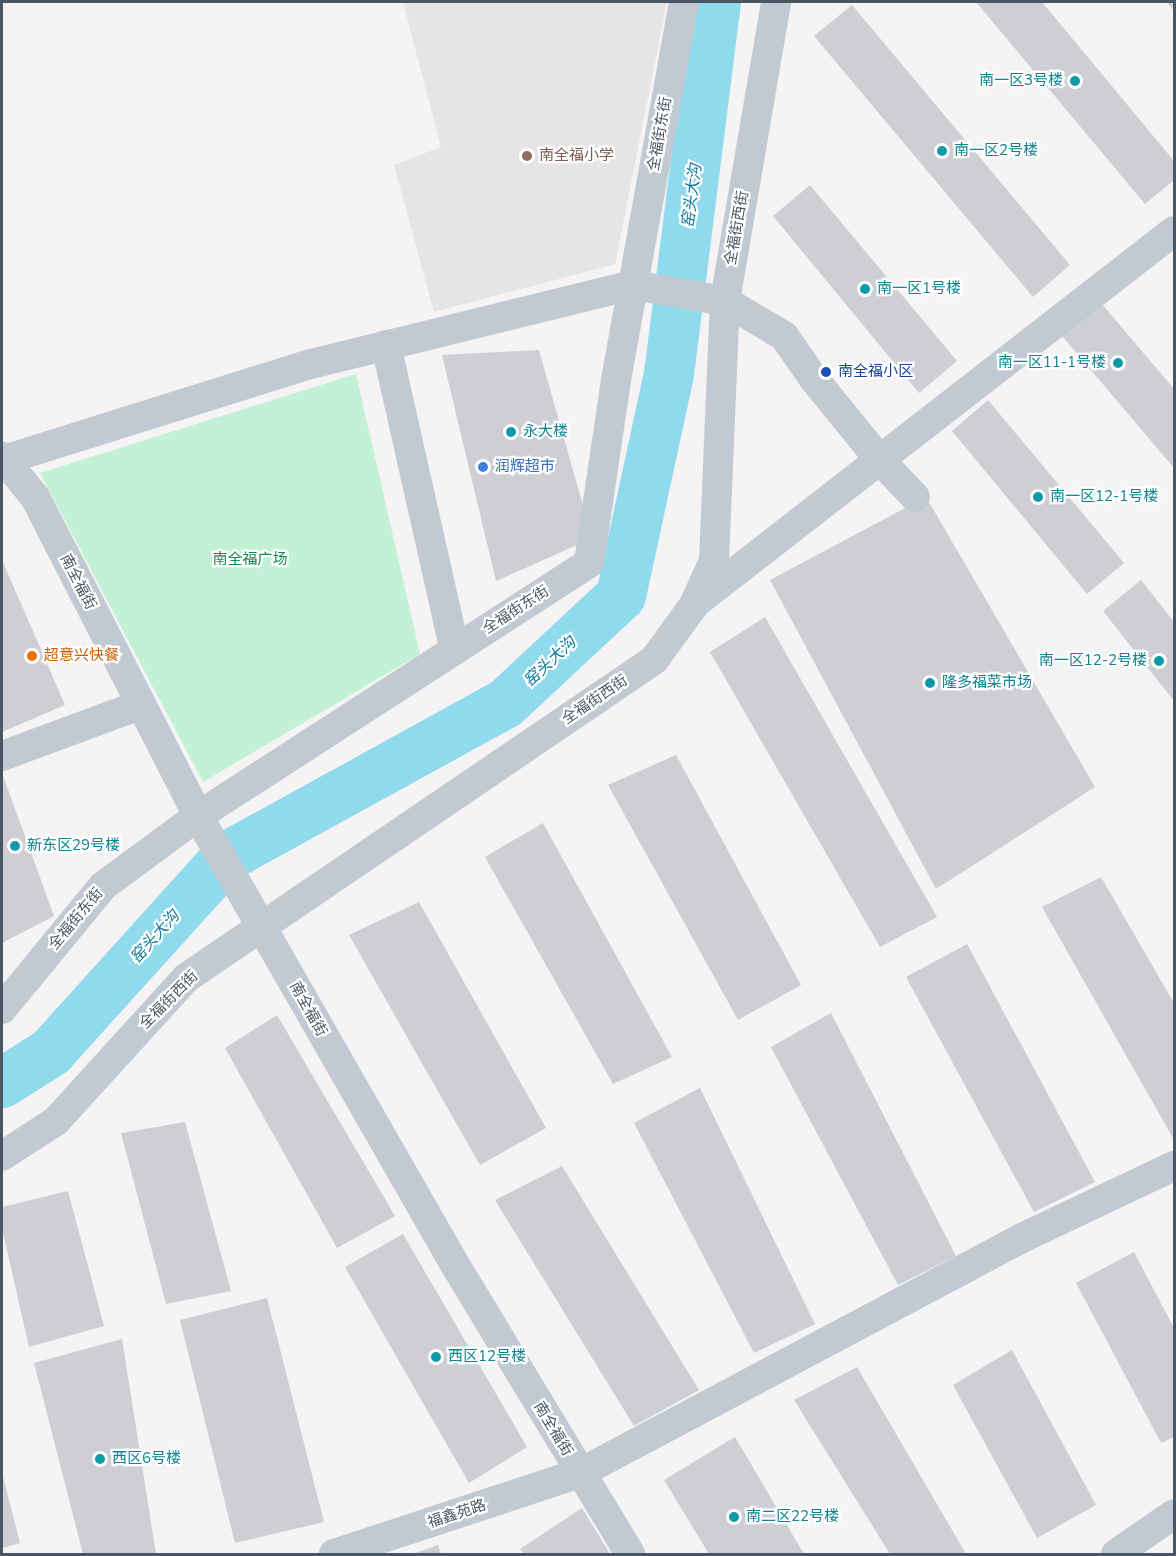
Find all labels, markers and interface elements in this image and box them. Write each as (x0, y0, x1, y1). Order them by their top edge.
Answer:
place label: 南一区3号楼 (979, 72, 1063, 90)
marker: 南一区3号楼 (1068, 74, 1082, 88)
street label: 全福街东街 (645, 96, 675, 172)
place label: 南一区2号楼 (954, 142, 1038, 160)
marker: 南一区2号楼 (935, 144, 949, 158)
place label: 南全福小学 (539, 147, 614, 165)
marker: 南全福小学 (520, 149, 534, 163)
water label: 窑头大沟 (679, 163, 705, 229)
street label: 全福街西街 (722, 190, 752, 266)
place label: 南一区1号楼 (877, 280, 961, 298)
marker: 南一区1号楼 (858, 282, 872, 296)
place label: 南一区11-1号楼 (998, 354, 1106, 372)
marker: 南一区11-1号楼 (1111, 356, 1125, 370)
place label: 南全福小区 (838, 363, 913, 381)
marker: 南全福小区 (819, 365, 833, 379)
place label: 永大楼 (523, 423, 568, 441)
marker: 永大楼 (504, 425, 518, 439)
place label: 润辉超市 (495, 458, 555, 476)
marker: 润辉超市 (476, 460, 490, 474)
place label: 南一区12-1号楼 (1050, 488, 1158, 506)
marker: 南一区12-1号楼 (1031, 490, 1045, 504)
street label: 南全福街 (56, 551, 100, 613)
park label: 南全福广场 (213, 551, 287, 569)
street label: 全福街东街 (480, 582, 552, 638)
water label: 窑头大沟 (520, 633, 580, 691)
place label: 超意兴快餐 (44, 647, 119, 665)
marker: 超意兴快餐 (25, 649, 39, 663)
place label: 南一区12-2号楼 (1039, 652, 1147, 670)
marker: 南一区12-2号楼 (1152, 654, 1166, 668)
street label: 全福街西街 (559, 672, 631, 728)
place label: 隆多福菜市场 (942, 674, 1032, 692)
marker: 隆多福菜市场 (923, 676, 937, 690)
place label: 新东区29号楼 (27, 837, 120, 855)
marker: 新东区29号楼 (8, 839, 22, 853)
street label: 全福街东街 (45, 884, 107, 954)
water label: 窑头大沟 (126, 907, 184, 967)
street label: 全福街西街 (136, 967, 202, 1033)
street label: 南全福街 (286, 978, 330, 1040)
place label: 西区12号楼 (448, 1348, 526, 1366)
marker: 西区12号楼 (429, 1350, 443, 1364)
street label: 南全福街 (530, 1399, 576, 1459)
place label: 西区6号楼 (112, 1450, 181, 1468)
marker: 西区6号楼 (93, 1452, 107, 1466)
street label: 福鑫苑路 (426, 1496, 488, 1532)
place label: 南二区22号楼 (746, 1508, 839, 1526)
marker: 南二区22号楼 (727, 1510, 741, 1524)

